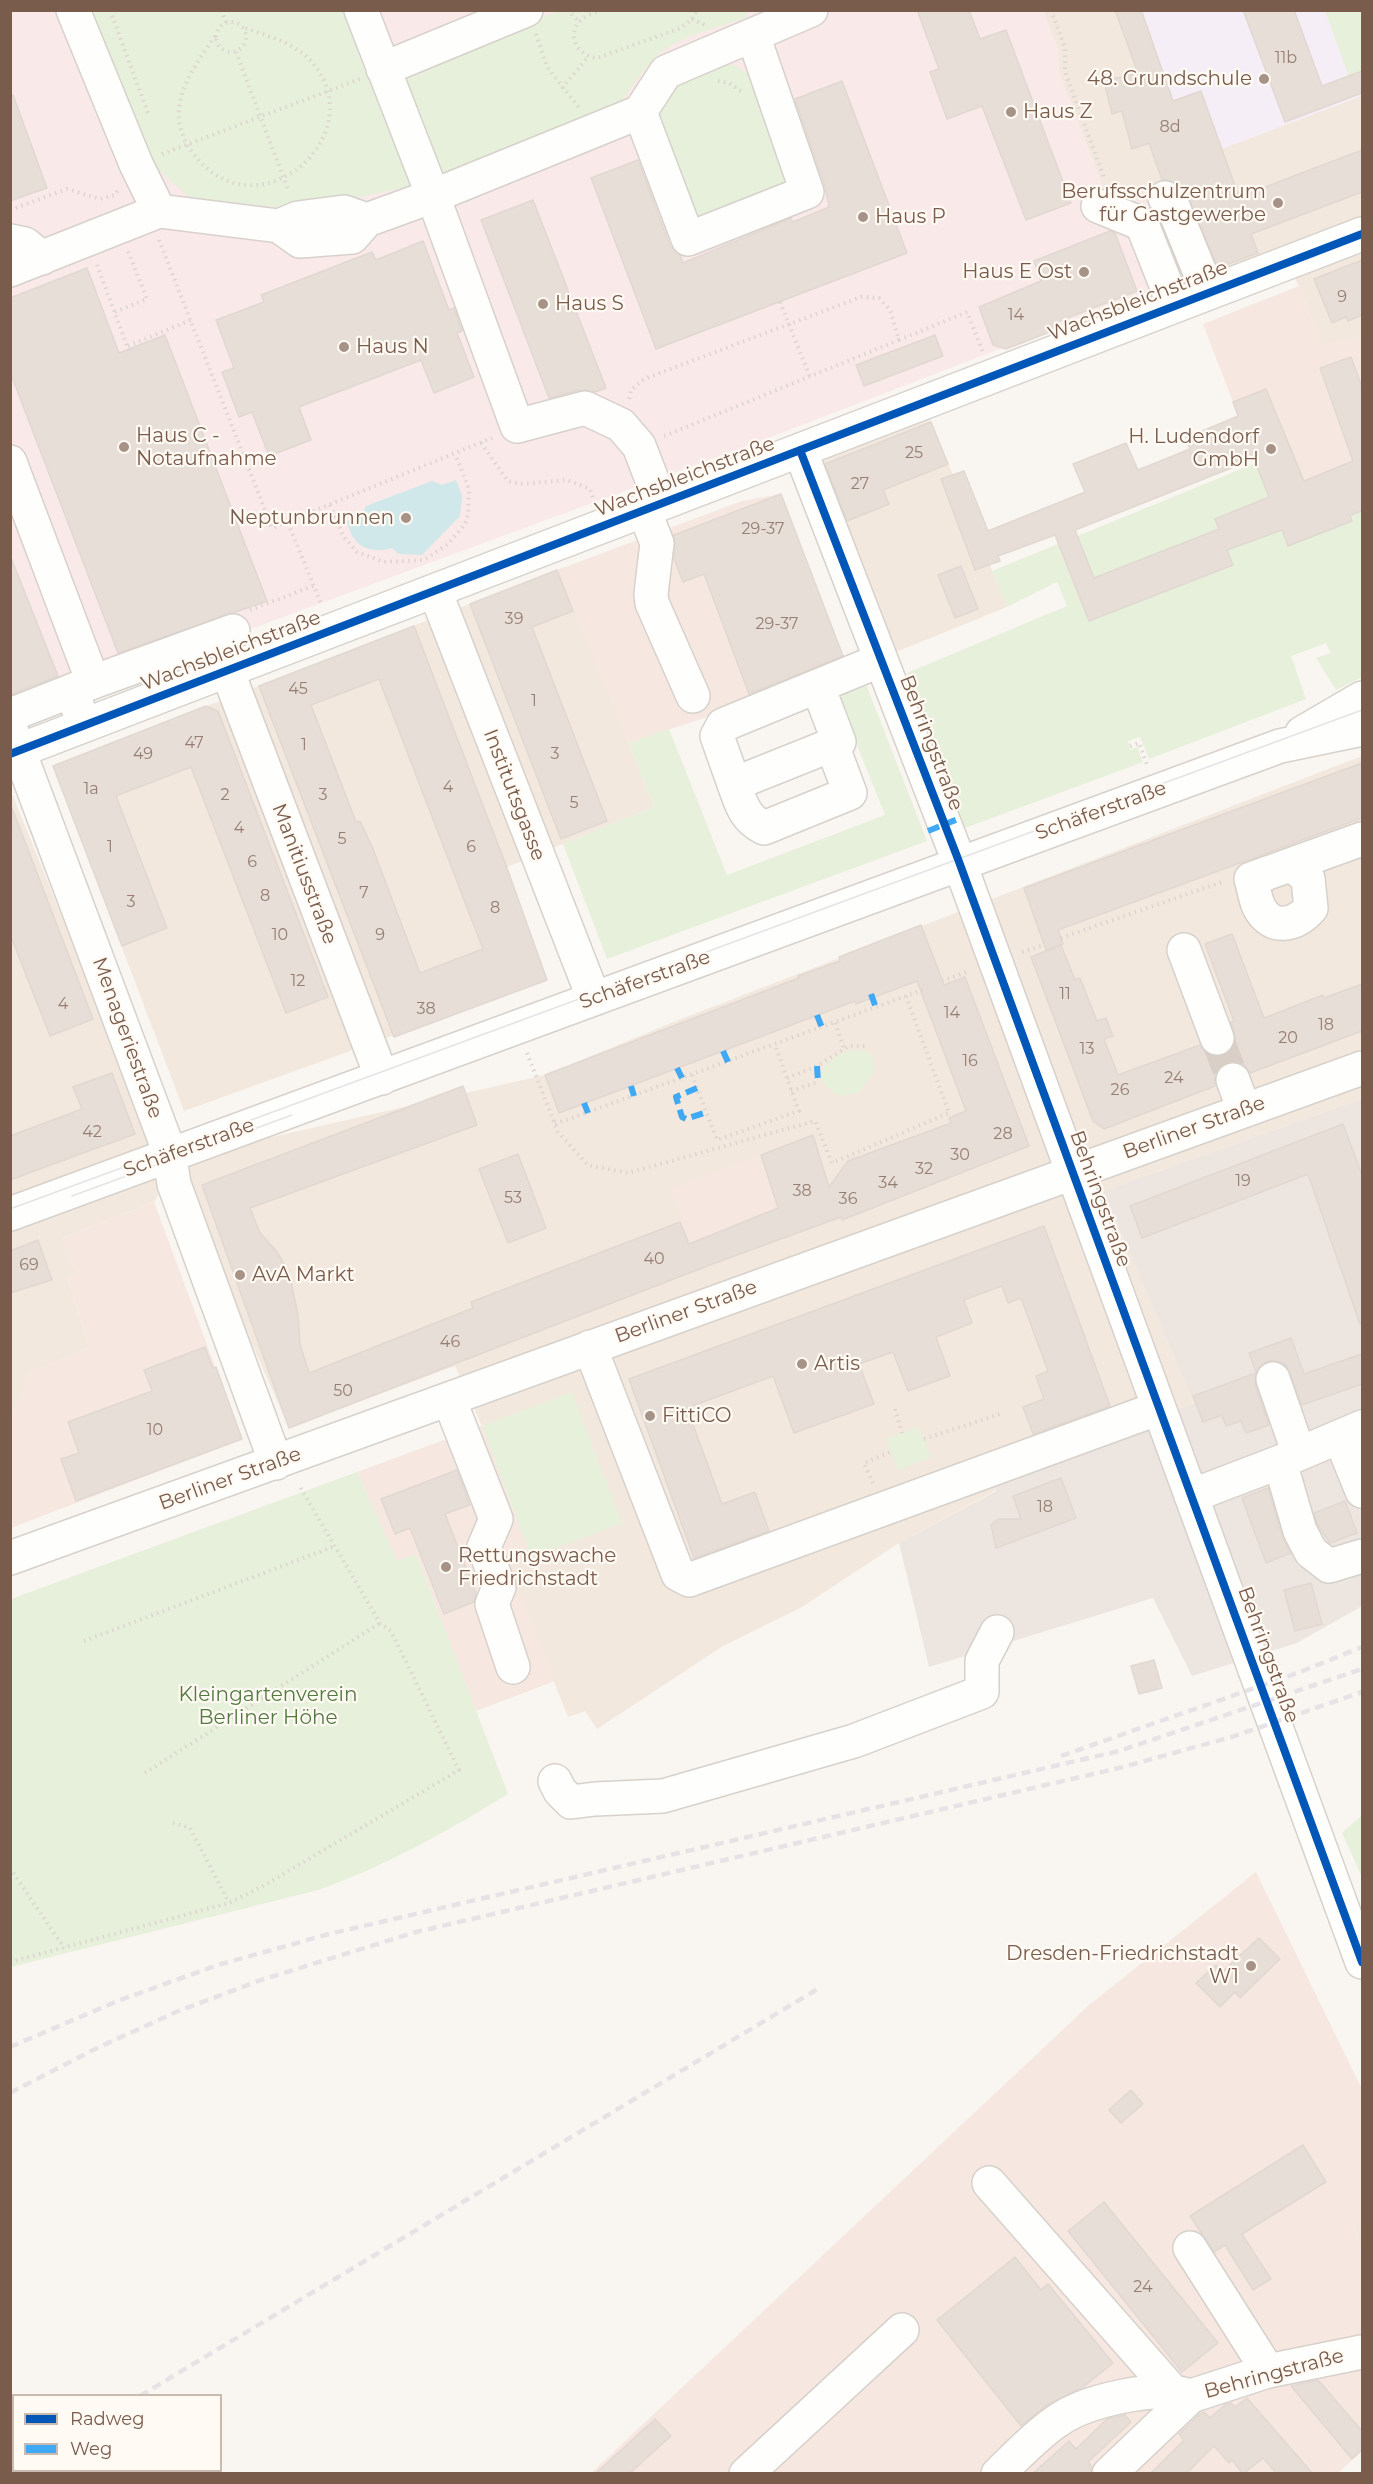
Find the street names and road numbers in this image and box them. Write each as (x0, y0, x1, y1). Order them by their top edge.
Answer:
street label: Wachsbleichstraße (1045, 256, 1231, 346)
street label: Wachsbleichstraße (592, 432, 778, 522)
street label: Wachsbleichstraße (138, 606, 324, 696)
street label: Behringstraße (894, 672, 968, 814)
street label: Institutsgasse (478, 726, 550, 864)
street label: Schäferstraße (1032, 776, 1170, 846)
street label: Manitiusstraße (266, 800, 342, 948)
street label: Schäferstraße (576, 945, 714, 1015)
street label: Menageriestraße (87, 954, 167, 1122)
street label: Berliner Straße (1120, 1091, 1268, 1165)
street label: Schäferstraße (120, 1113, 258, 1183)
street label: Behringstraße (1064, 1127, 1136, 1271)
street label: Berliner Straße (612, 1275, 760, 1349)
street label: Berliner Straße (156, 1442, 304, 1516)
street label: Behringstraße (1232, 1583, 1304, 1727)
street label: Behringstraße (1202, 2344, 1346, 2404)

